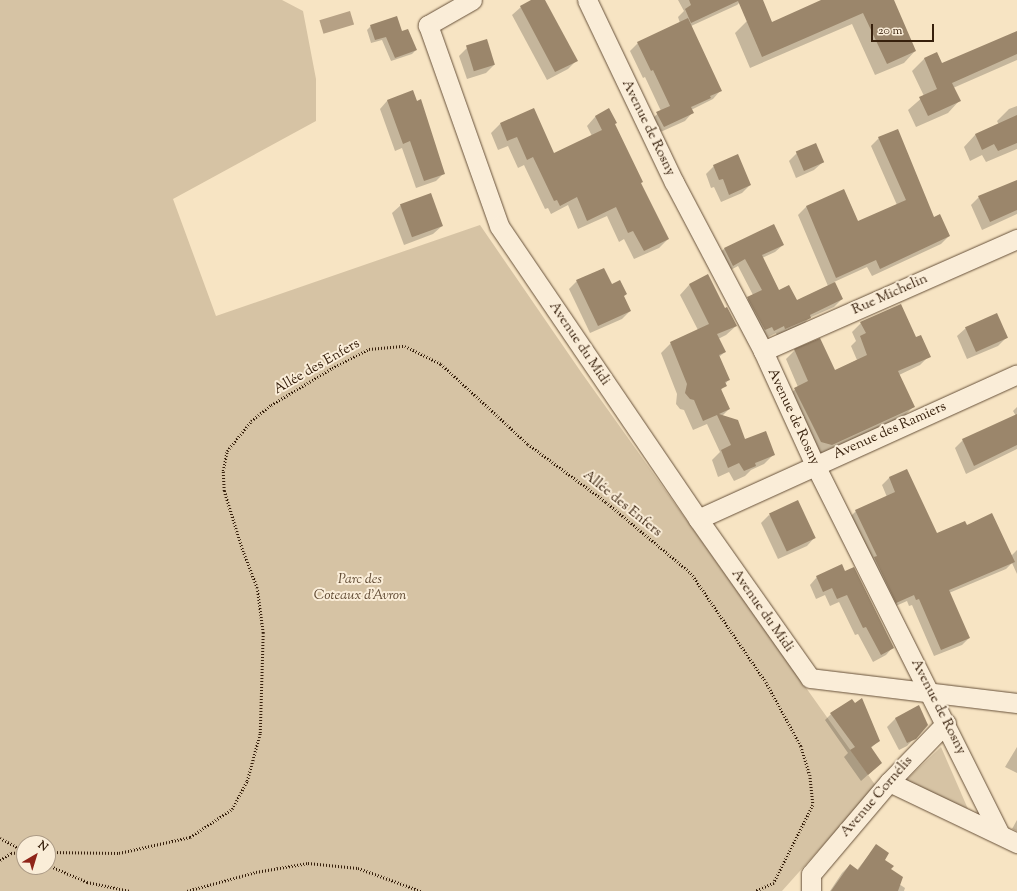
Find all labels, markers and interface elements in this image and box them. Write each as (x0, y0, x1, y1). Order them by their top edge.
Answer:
scale bar (873, 16, 936, 42)
text: 20 m (878, 22, 902, 40)
street label: Avenue de Rosny (618, 77, 678, 179)
street label: Rue Michelin (850, 271, 930, 319)
street label: Avenue du Midi (545, 299, 613, 389)
street label: Allée des Enfers (271, 336, 363, 398)
street label: Avenue de Rosny (763, 366, 823, 468)
street label: Avenue des Ramiers (831, 399, 949, 463)
street label: Allée des Enfers (579, 467, 665, 541)
street label: Avenue du Midi (727, 566, 797, 656)
park label: Parc des Coteaux d'Avron (314, 572, 406, 604)
street label: Avenue de Rosny (907, 657, 969, 757)
street label: Avenue Cornélis (837, 753, 917, 841)
north arrow (16, 835, 56, 875)
text: N (34, 837, 51, 855)

